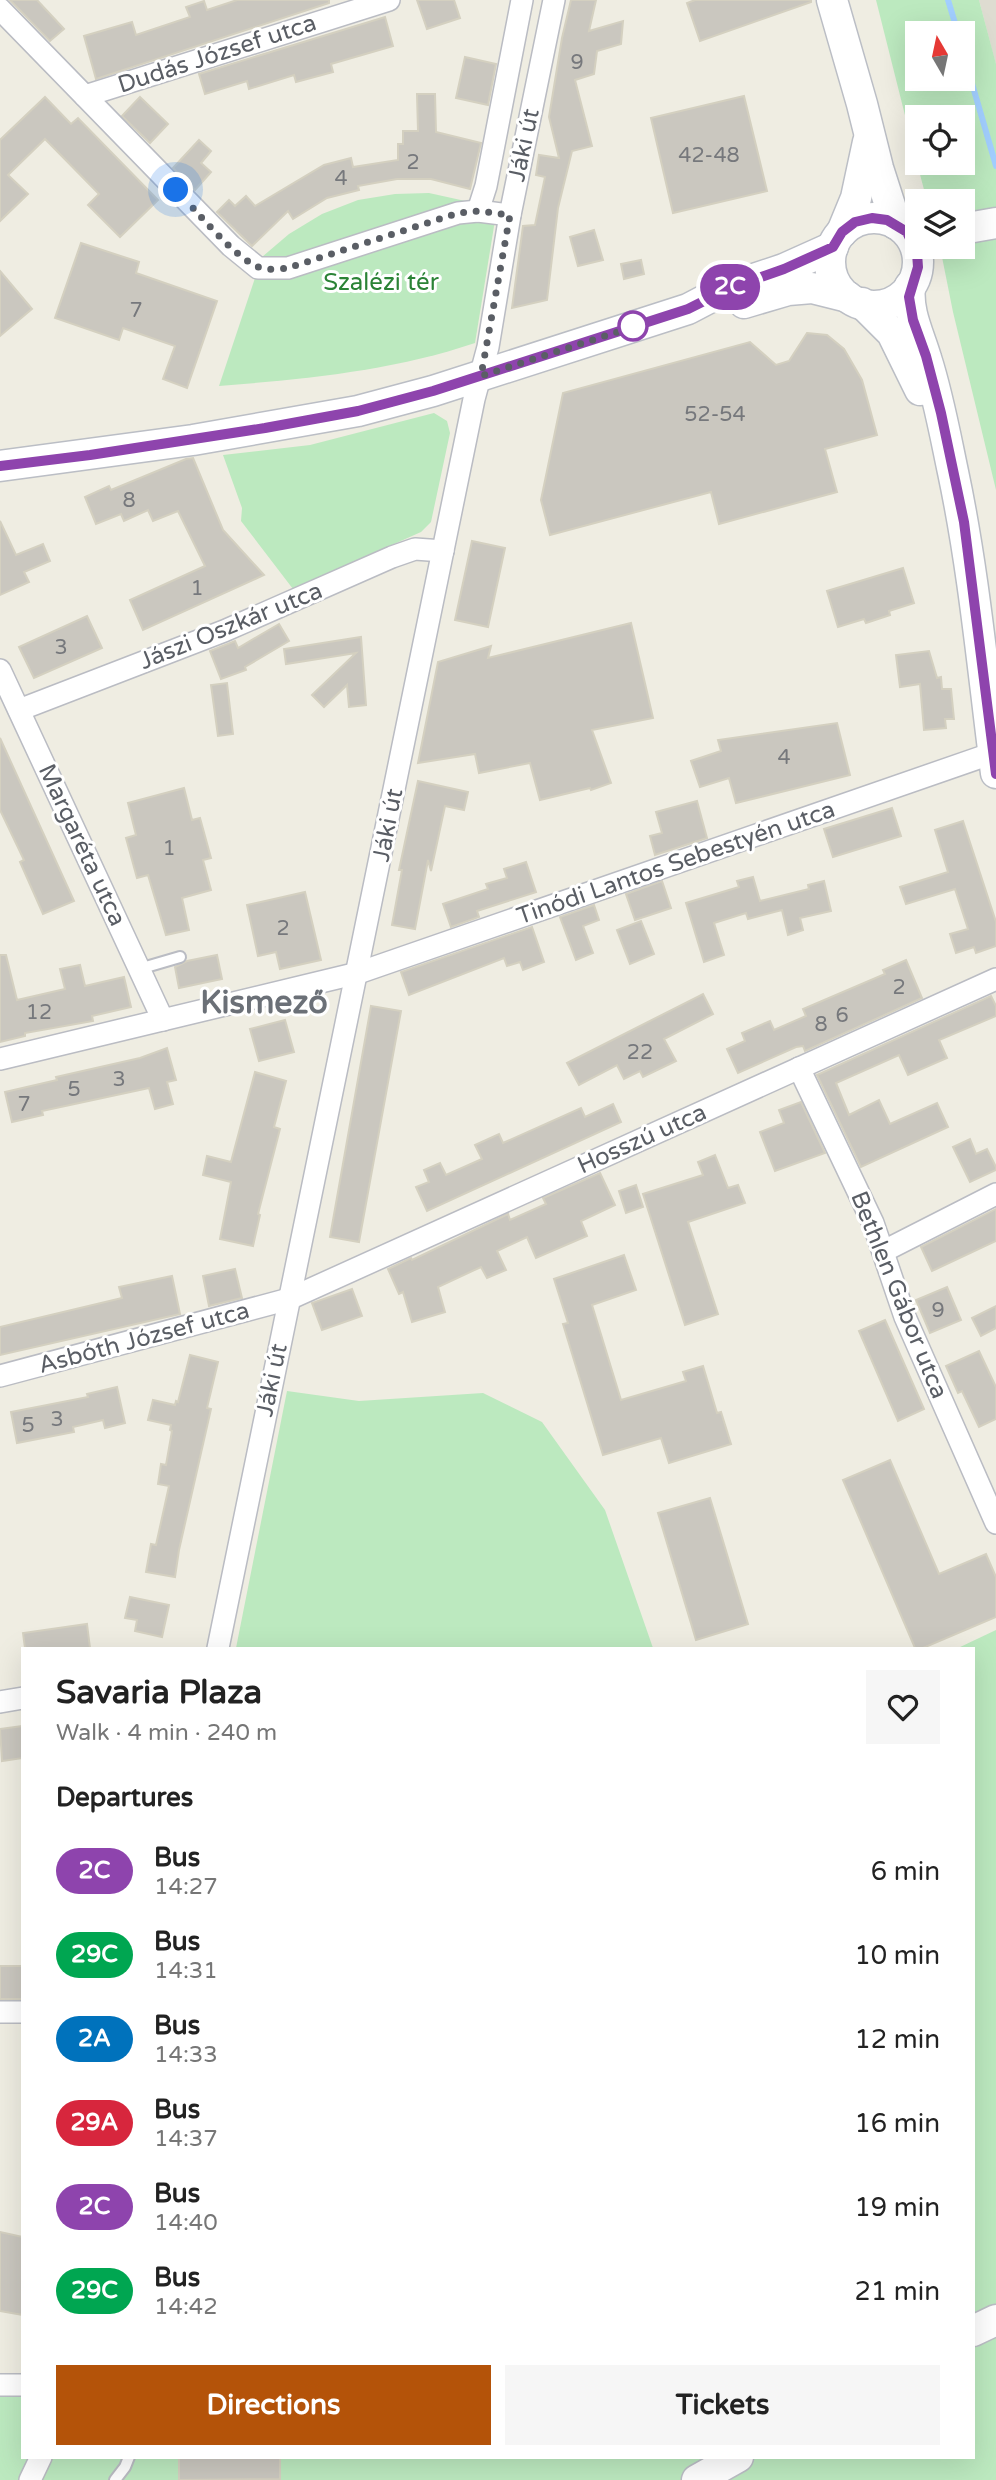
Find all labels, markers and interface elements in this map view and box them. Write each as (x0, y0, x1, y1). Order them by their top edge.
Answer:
street label: Dudás József utca (114, 8, 320, 100)
north arrow (905, 21, 975, 91)
map controls (905, 21, 975, 259)
house number: 9 (570, 50, 584, 75)
button: locate (905, 105, 975, 175)
street label: Jáki út (502, 106, 546, 184)
house number: 42-48 (678, 143, 740, 168)
house number: 2 (406, 150, 420, 175)
house number: 4 (334, 166, 348, 191)
your location (158, 172, 193, 207)
button: layers (905, 189, 975, 259)
line badge: 2C (698, 264, 762, 310)
park label: Szalézi tér (323, 268, 440, 297)
text: 2C (714, 272, 746, 301)
house number: 7 (129, 298, 143, 323)
unlabelled marker (618, 311, 648, 341)
house number: 52-54 (684, 402, 746, 427)
house number: 8 (122, 488, 136, 513)
street label: Jászi Oszkár utca (135, 576, 327, 676)
house number: 1 (190, 576, 204, 601)
house number: 3 (54, 635, 68, 660)
house number: 4 (777, 745, 791, 770)
street label: Margaréta utca (32, 759, 132, 931)
street label: Jáki út (367, 786, 409, 864)
street label: Tinódi Lantos Sebestyén utca (513, 795, 839, 931)
house number: 1 (162, 836, 176, 861)
house number: 2 (276, 916, 290, 941)
house number: 2 (892, 975, 906, 1000)
district label: Kismező (200, 984, 328, 1022)
house number: 12 (26, 1000, 52, 1025)
house number: 6 (835, 1003, 849, 1028)
house number: 8 (814, 1012, 828, 1037)
house number: 22 (627, 1040, 653, 1065)
house number: 3 (112, 1067, 126, 1092)
house number: 5 (67, 1077, 81, 1102)
house number: 7 (17, 1092, 31, 1117)
street label: Hosszú utca (573, 1098, 711, 1180)
street label: Bethlen Gábor utca (844, 1187, 954, 1403)
street label: Asbóth József utca (35, 1296, 253, 1380)
house number: 9 (931, 1298, 945, 1323)
street label: Jáki út (250, 1341, 294, 1419)
house number: 3 (50, 1407, 64, 1432)
house number: 5 (21, 1413, 35, 1438)
button: heart (866, 1670, 940, 1744)
text: Savaria Plaza (56, 1673, 262, 1712)
text: Walk · 4 min · 240 m (56, 1719, 277, 1747)
text: Departures (56, 1782, 193, 1813)
text: Bus (154, 1842, 200, 1873)
text: 2C (79, 1856, 110, 1885)
text: 6 min (871, 1856, 940, 1887)
text: 14:27 (154, 1873, 218, 1901)
text: Bus (154, 1926, 200, 1957)
text: 29C (71, 1940, 118, 1969)
text: 10 min (854, 1940, 940, 1971)
text: 14:31 (154, 1957, 218, 1985)
text: Bus (154, 2010, 200, 2041)
text: 2A (78, 2024, 111, 2053)
text: 12 min (854, 2024, 940, 2055)
text: 14:33 (154, 2041, 218, 2069)
text: Bus (154, 2094, 200, 2125)
text: 29A (70, 2108, 119, 2137)
text: 16 min (854, 2108, 940, 2139)
text: 14:37 (154, 2125, 218, 2153)
text: Bus (154, 2178, 200, 2209)
text: 2C (79, 2192, 110, 2221)
text: 19 min (854, 2192, 940, 2223)
text: 14:40 (154, 2209, 218, 2237)
text: Bus (154, 2262, 200, 2293)
text: 29C (71, 2276, 118, 2305)
text: 21 min (854, 2276, 940, 2307)
text: 14:42 (154, 2293, 218, 2321)
button: Directions (56, 2365, 491, 2445)
button: Tickets (505, 2365, 940, 2445)

